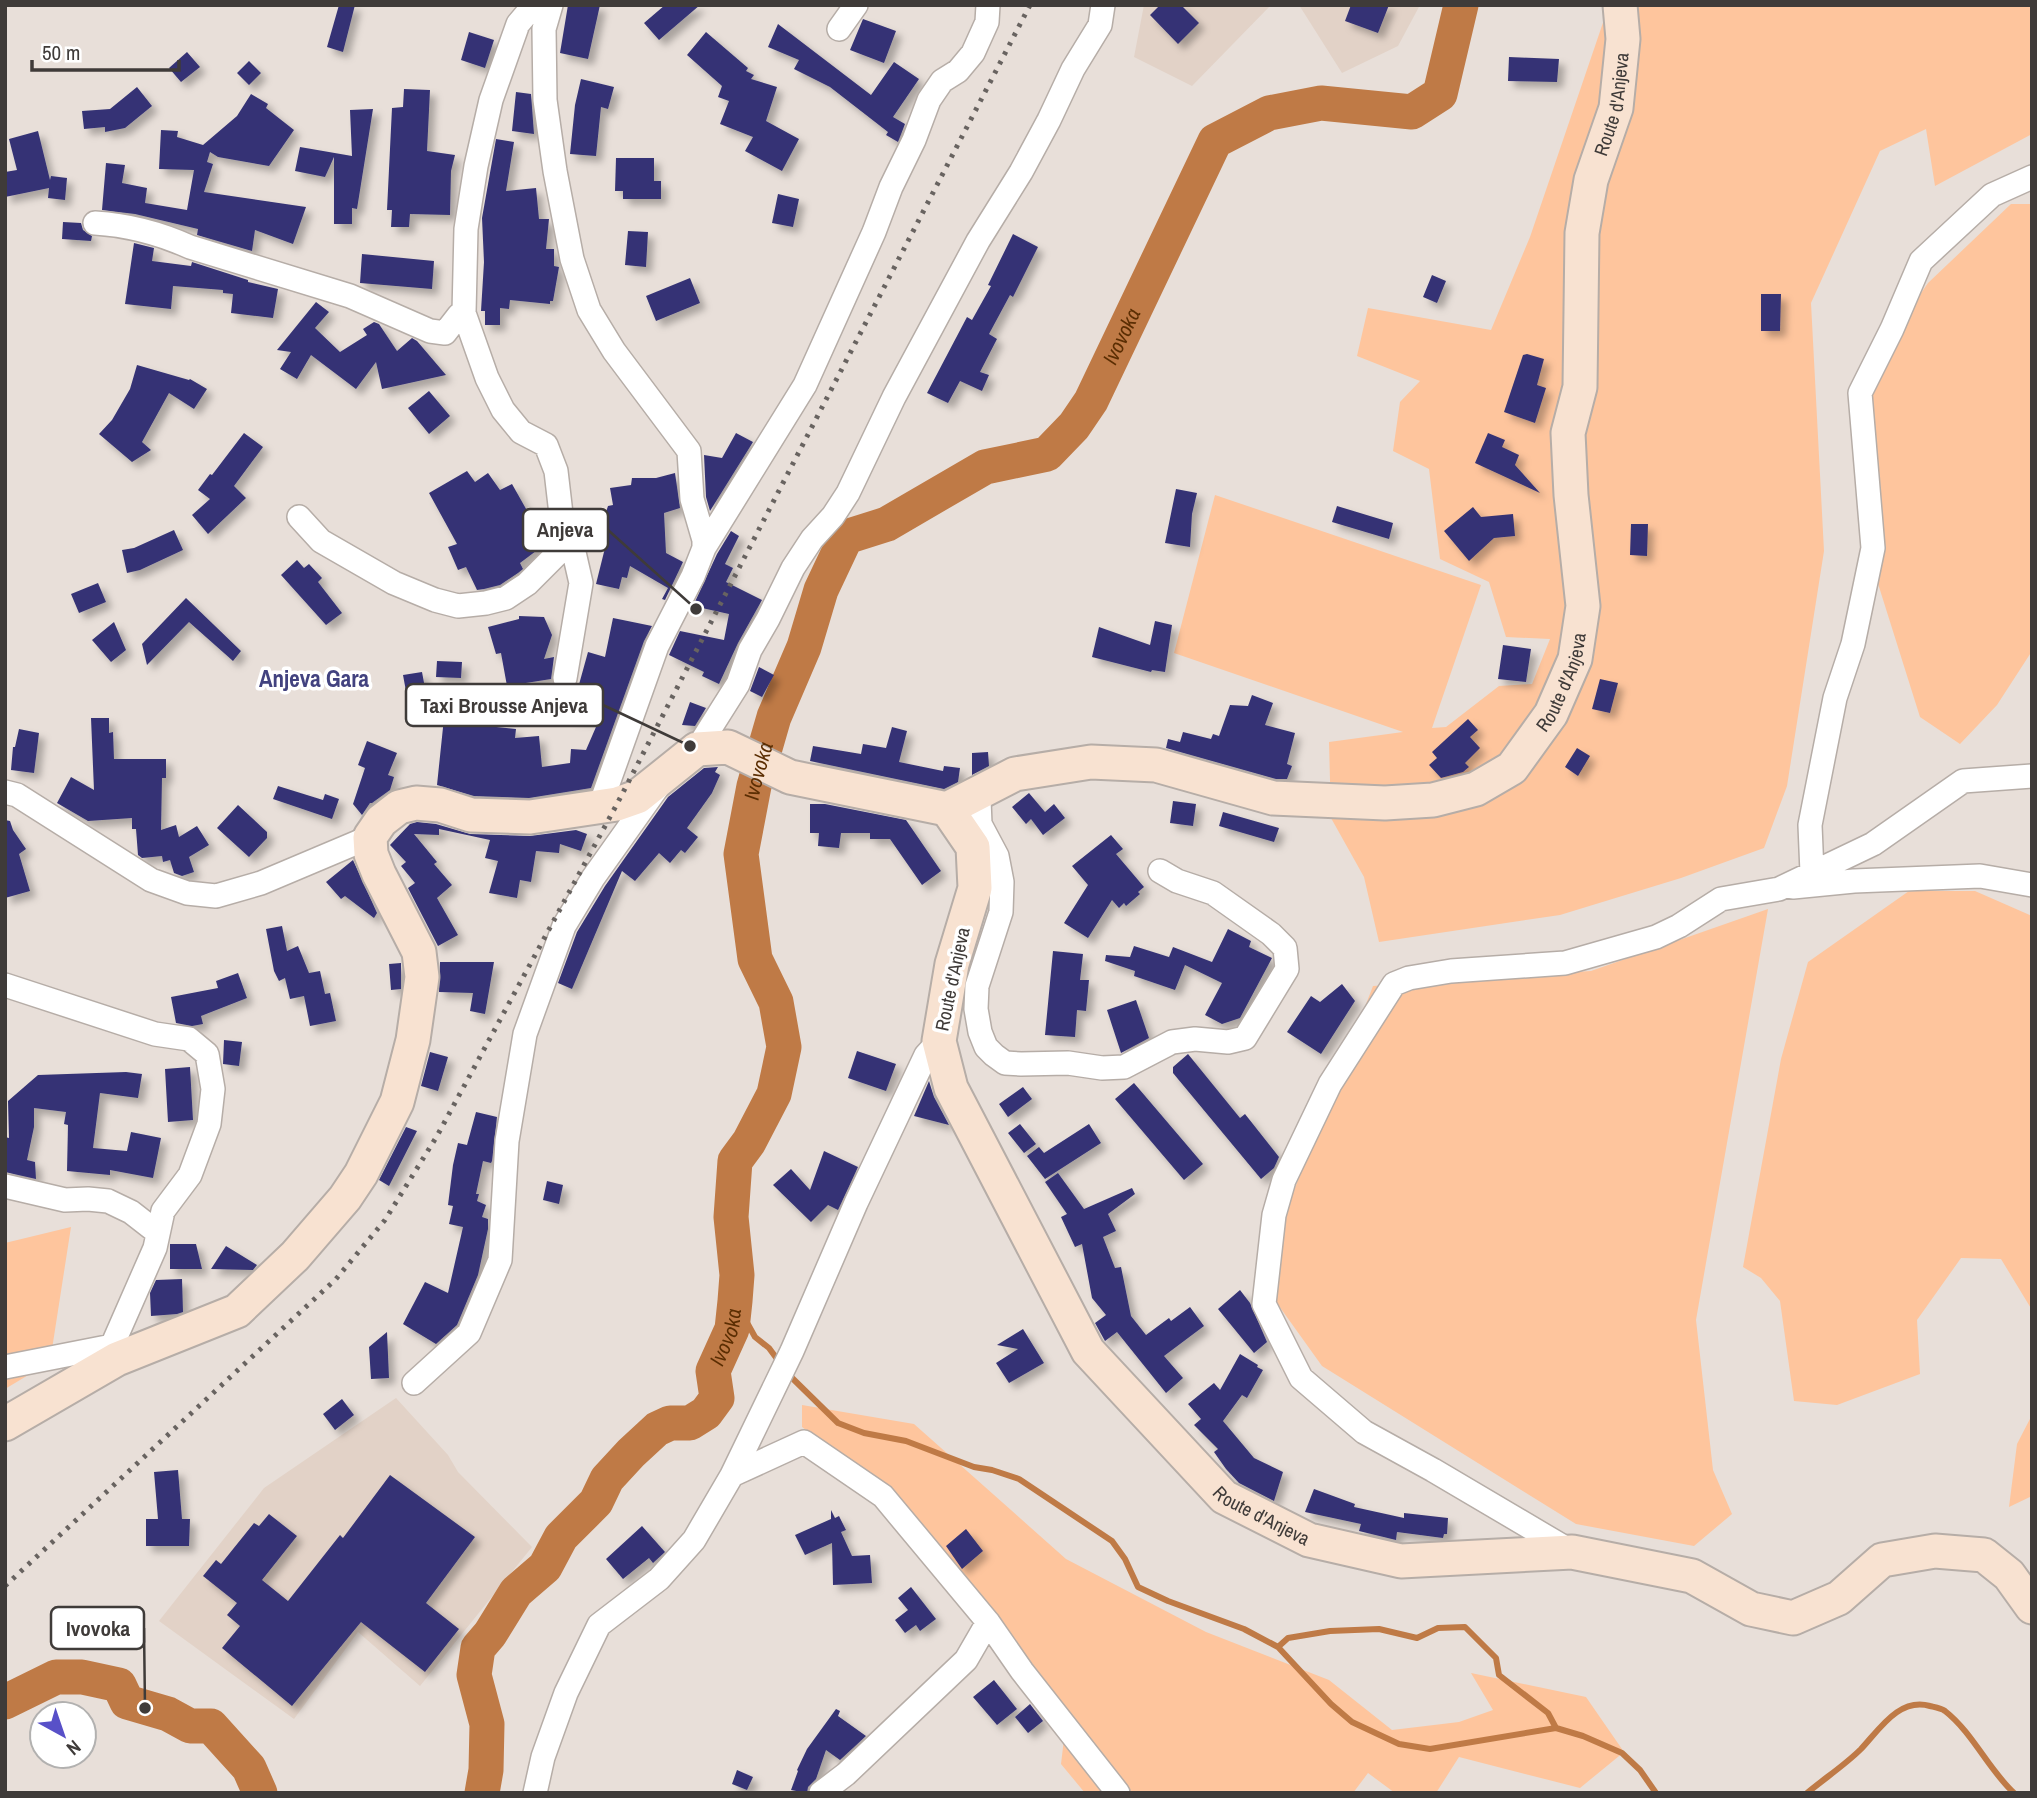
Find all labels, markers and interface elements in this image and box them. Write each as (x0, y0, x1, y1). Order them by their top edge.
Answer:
scale bar (32, 28, 178, 72)
text: 50 m (42, 38, 80, 67)
street label: Route d'Anjeva (1587, 51, 1635, 159)
water label: Ivovoka (1095, 303, 1147, 369)
callout: Anjeva (523, 509, 608, 551)
text: Anjeva (537, 515, 594, 544)
street label: Route d'Anjeva (1529, 631, 1592, 737)
district label: Anjeva Gara (259, 663, 370, 694)
callout: Taxi Brousse Anjeva (406, 684, 603, 726)
text: Taxi Brousse Anjeva (420, 691, 588, 720)
water label: Ivovoka (737, 738, 780, 803)
street label: Route d'Anjeva (928, 925, 976, 1033)
water label: Ivovoka (702, 1307, 748, 1370)
street label: Route d'Anjeva (1207, 1480, 1314, 1551)
callout: Ivovoka (51, 1607, 144, 1649)
text: Ivovoka (66, 1614, 130, 1643)
north arrow (28, 1700, 98, 1770)
text: N (61, 1734, 87, 1762)

